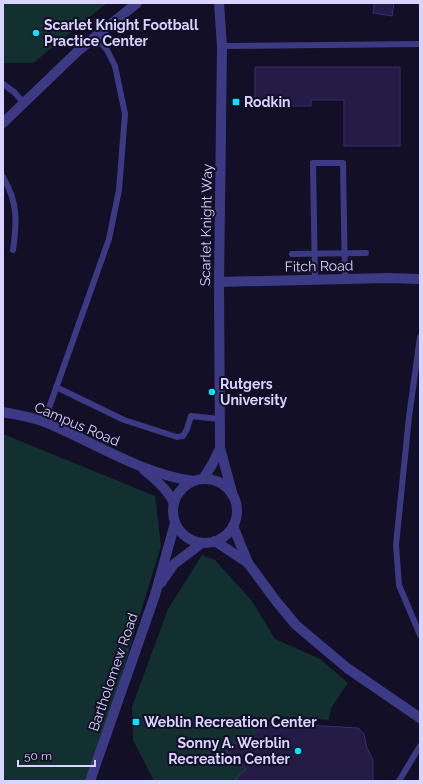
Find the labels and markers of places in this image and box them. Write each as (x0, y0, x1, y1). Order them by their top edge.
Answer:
place label: Scarlet Knight Football Practice Center (44, 17, 199, 49)
marker: Scarlet Knight Football Practice Center (31, 28, 41, 38)
place label: Rodkin (244, 94, 290, 110)
marker: Rodkin (231, 97, 241, 107)
place label: Rutgers University (220, 376, 287, 408)
marker: Rutgers University (207, 387, 217, 397)
place label: Weblin Recreation Center (144, 714, 317, 730)
marker: Weblin Recreation Center (131, 717, 141, 727)
place label: Sonny A. Werblin Recreation Center (168, 735, 291, 767)
marker: Sonny A. Werblin Recreation Center (293, 746, 303, 756)

